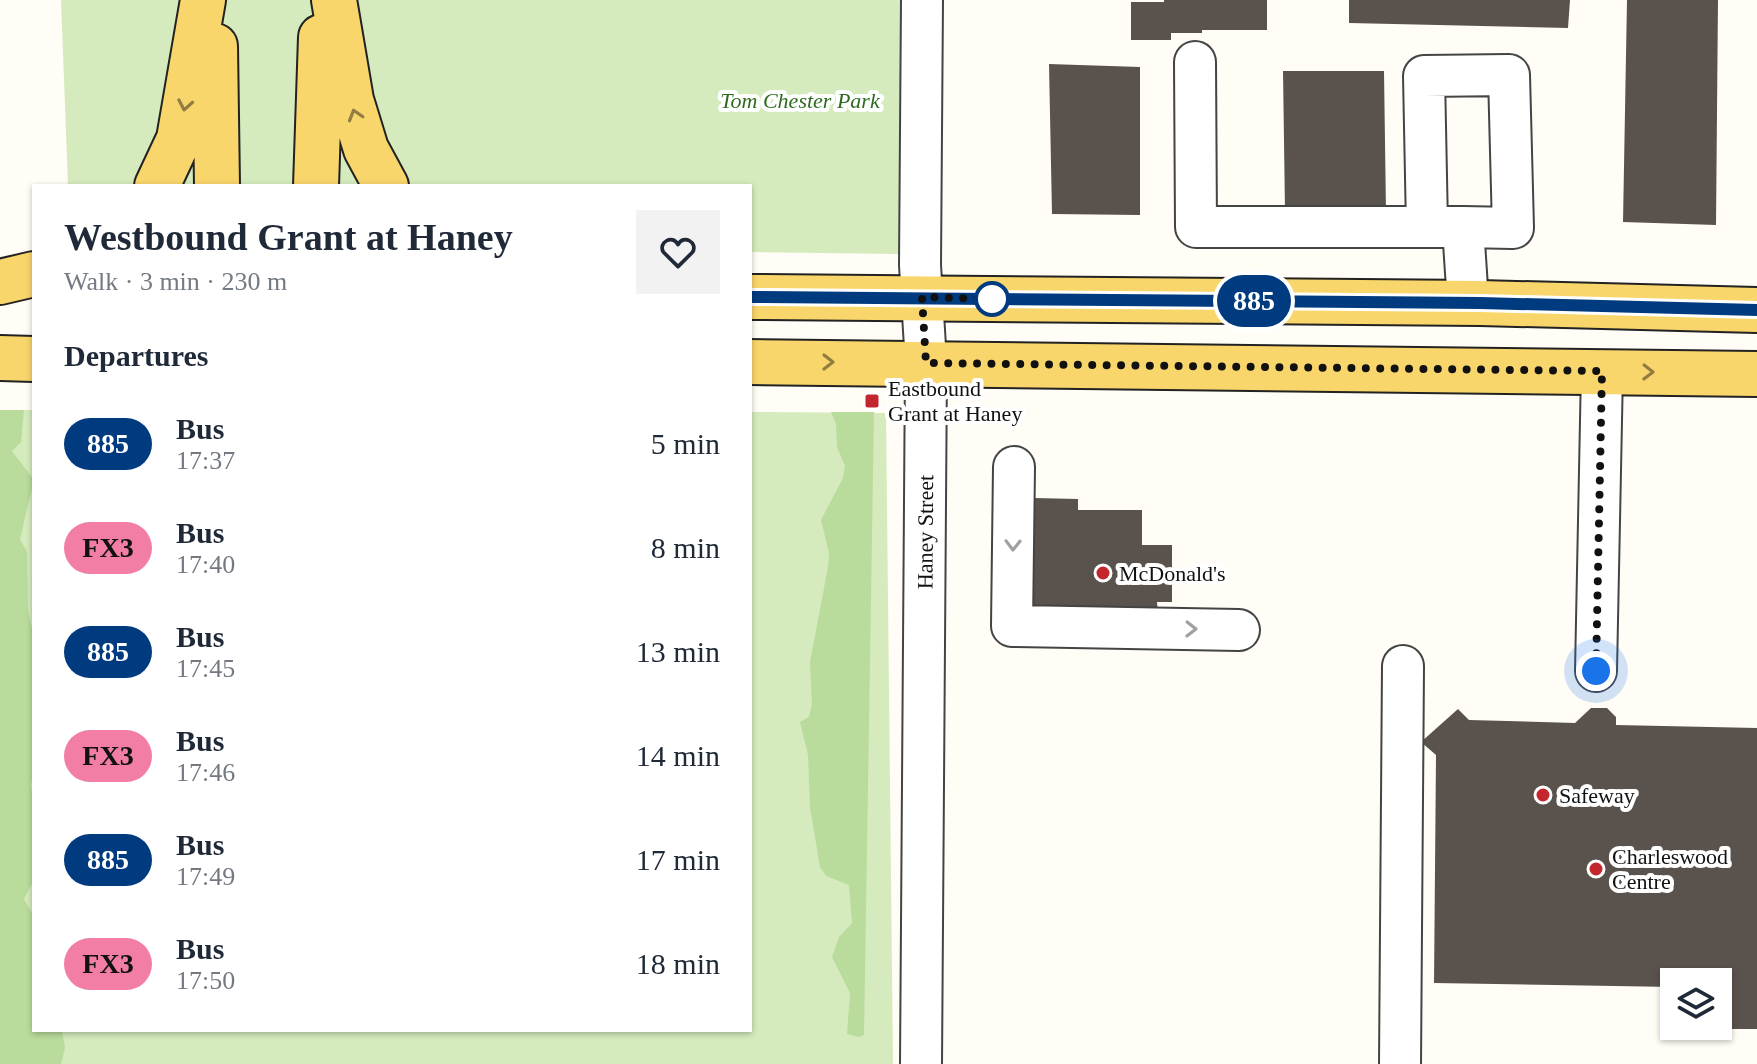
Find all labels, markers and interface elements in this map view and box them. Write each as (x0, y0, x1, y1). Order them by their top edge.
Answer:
park label: Tom Chester Park (720, 88, 881, 113)
one-way arrow (177, 98, 194, 111)
one-way arrow (348, 108, 364, 122)
button: heart (636, 210, 720, 294)
text: Westbound Grant at Haney (64, 216, 513, 258)
text: Walk · 3 min · 230 m (64, 267, 287, 296)
line badge: 885 (1208, 275, 1300, 327)
unlabelled marker (975, 282, 1009, 316)
text: 885 (1233, 285, 1275, 316)
text: Departures (64, 339, 208, 372)
one-way arrow (822, 353, 835, 371)
one-way arrow (1642, 363, 1655, 381)
place label: Eastbound Grant at Haney (888, 376, 1022, 426)
marker: Eastbound Grant at Haney (863, 392, 881, 410)
text: Bus (176, 412, 224, 445)
text: 5 min (651, 427, 720, 460)
text: 885 (87, 428, 129, 459)
text: 17:37 (176, 446, 235, 475)
street label: Haney Street (912, 475, 938, 589)
text: Bus (176, 516, 224, 549)
text: 8 min (651, 531, 720, 564)
text: FX3 (82, 532, 134, 563)
one-way arrow (1004, 539, 1022, 552)
text: 17:40 (176, 550, 235, 579)
place label: McDonald's (1119, 561, 1226, 586)
marker: McDonald's (1094, 564, 1112, 582)
text: Bus (176, 620, 224, 653)
one-way arrow (1185, 620, 1198, 638)
text: 13 min (636, 635, 720, 668)
text: 885 (87, 636, 129, 667)
your location (1576, 651, 1616, 691)
text: 17:45 (176, 654, 235, 683)
text: Bus (176, 724, 224, 757)
text: 14 min (636, 739, 720, 772)
text: FX3 (82, 740, 134, 771)
text: 17:46 (176, 758, 235, 787)
place label: Safeway (1559, 783, 1635, 808)
marker: Safeway (1534, 786, 1552, 804)
text: Bus (176, 828, 224, 861)
text: 17 min (636, 843, 720, 876)
text: 885 (87, 844, 129, 875)
place label: Charleswood Centre (1612, 844, 1728, 894)
marker: Charleswood Centre (1587, 860, 1605, 878)
text: 17:49 (176, 862, 235, 891)
text: Bus (176, 932, 224, 965)
text: 18 min (636, 947, 720, 980)
text: FX3 (82, 948, 134, 979)
text: 17:50 (176, 966, 235, 995)
map controls (1660, 968, 1732, 1040)
button: layers (1660, 968, 1732, 1040)

